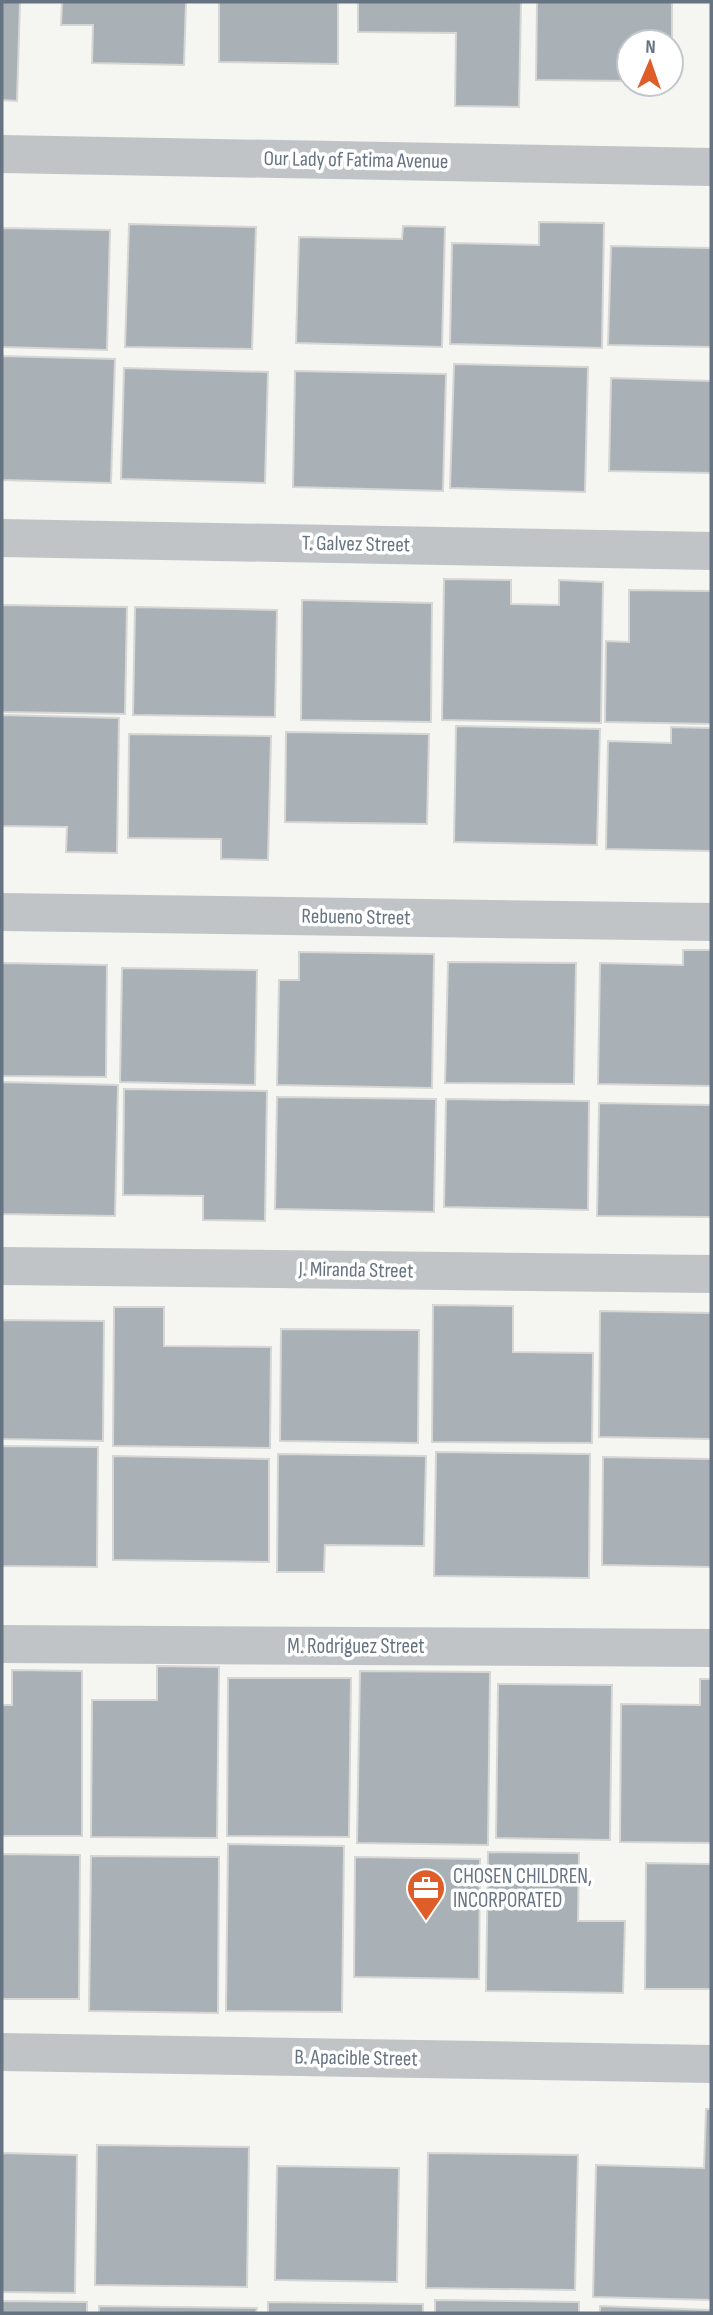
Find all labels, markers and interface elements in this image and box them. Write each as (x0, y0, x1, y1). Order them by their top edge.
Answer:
north arrow (615, 28, 685, 98)
text: N (645, 36, 656, 59)
street label: Our Lady of Fatima Avenue (263, 146, 449, 174)
street label: T. Galvez Street (302, 531, 410, 557)
street label: Rebueno Street (301, 904, 411, 930)
street label: J. Miranda Street (297, 1256, 414, 1284)
street label: M. Rodriguez Street (287, 1634, 425, 1659)
place label: CHOSEN CHILDREN, INCORPORATED (453, 1864, 592, 1913)
office icon: CHOSEN CHILDREN, INCORPORATED (405, 1867, 447, 1922)
street label: B. Apacible Street (294, 2044, 418, 2072)

